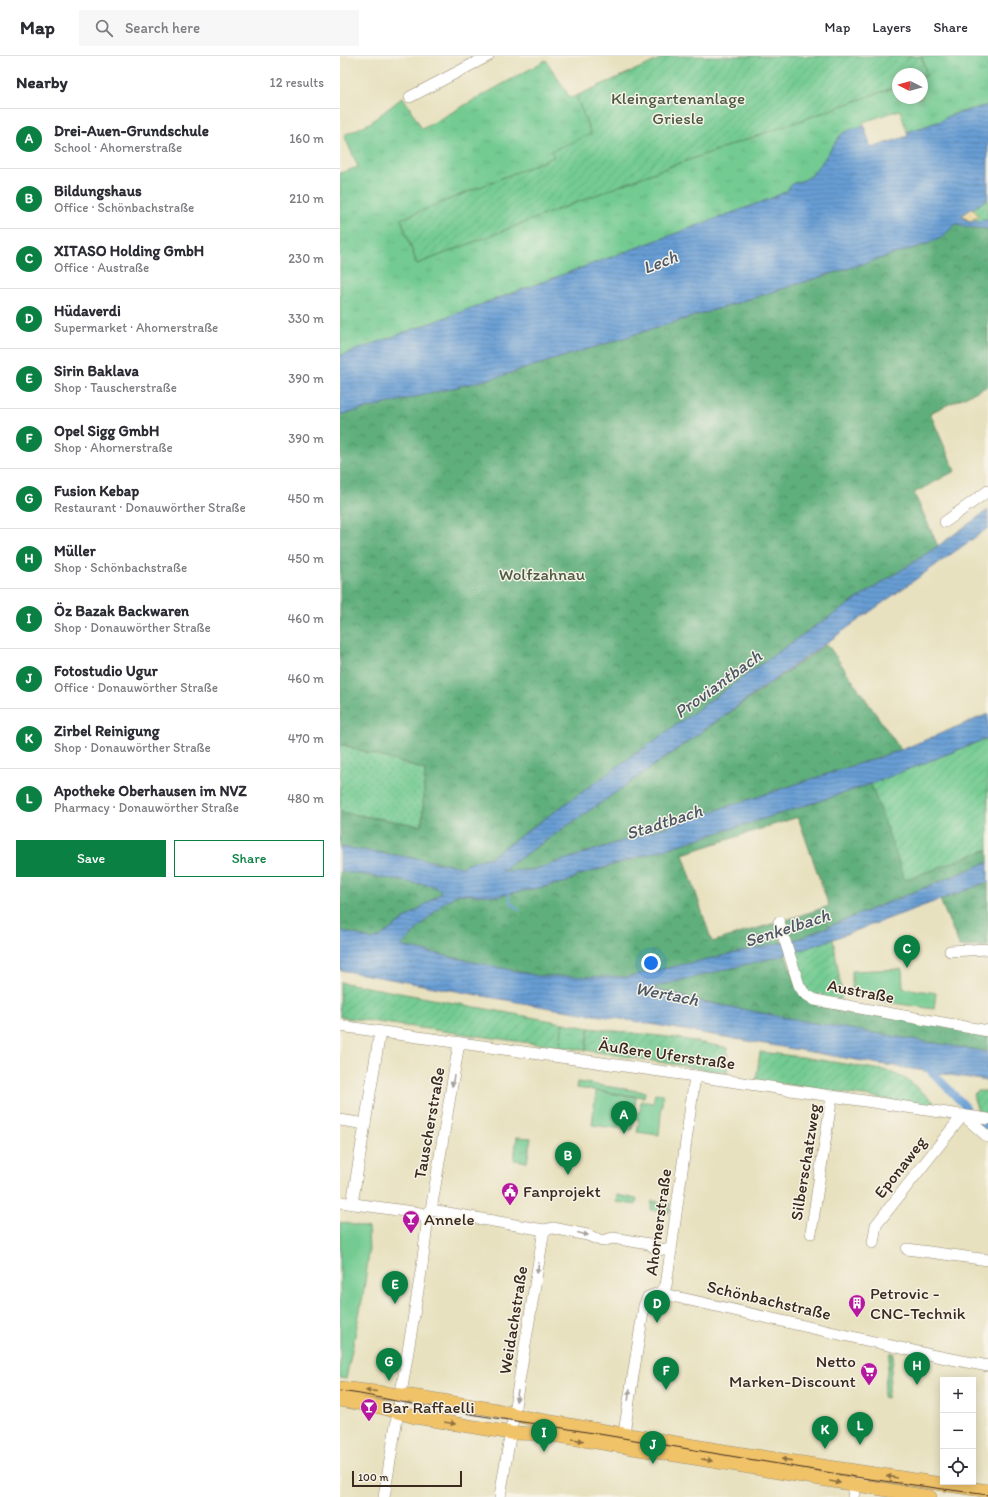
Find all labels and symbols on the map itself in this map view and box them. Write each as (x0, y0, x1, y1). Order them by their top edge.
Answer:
north arrow (892, 68, 928, 104)
park label: Kleingartenanlage Griesle (611, 88, 745, 128)
water label: Lech (640, 245, 681, 279)
park label: Wolfzahnau (499, 564, 586, 584)
water label: Proviantbach (670, 645, 766, 723)
water label: Stadtbach (623, 799, 705, 845)
water label: Senkelbach (742, 904, 833, 952)
pin: C (894, 935, 920, 968)
your location (641, 953, 661, 973)
street label: Austraße (826, 975, 896, 1007)
water label: Wertach (633, 977, 701, 1011)
street label: Äußere Uferstraße (597, 1035, 737, 1073)
street label: Tauscherstraße (409, 1065, 449, 1181)
one-way arrow (450, 1075, 456, 1087)
pin: A (611, 1101, 637, 1134)
street label: Silberschatzweg (786, 1102, 824, 1222)
street label: Eponaweg (870, 1132, 930, 1202)
pin: B (555, 1142, 581, 1175)
street label: Ahornerstraße (641, 1167, 675, 1277)
public building icon: Fanprojekt (500, 1181, 520, 1206)
place label: Fanprojekt (523, 1181, 601, 1201)
bar icon: Annele (401, 1209, 421, 1234)
place label: Annele (424, 1209, 475, 1229)
one-way arrow (576, 1232, 589, 1238)
one-way arrow (535, 1262, 541, 1274)
street label: Weidachstraße (495, 1264, 531, 1376)
pin: E (382, 1271, 408, 1304)
street label: Schönbachstraße (705, 1276, 833, 1324)
place label: Petrovic - CNC-Technik (870, 1283, 966, 1323)
pin: D (644, 1290, 670, 1323)
building icon: Petrovic - CNC-Technik (847, 1293, 867, 1318)
pin: G (376, 1348, 402, 1381)
place label: Netto Marken-Discount (729, 1351, 856, 1391)
pin: H (904, 1352, 930, 1385)
pin: F (653, 1357, 679, 1390)
supermarket icon: Netto Marken-Discount (859, 1361, 879, 1386)
one-way arrow (365, 1388, 377, 1395)
one-way arrow (626, 1389, 632, 1401)
one-way arrow (514, 1390, 520, 1402)
bar icon: Bar Raffaelli (359, 1397, 379, 1422)
place label: Bar Raffaelli (382, 1397, 475, 1417)
pin: L (847, 1412, 873, 1445)
pin: K (812, 1416, 838, 1449)
pin: I (531, 1419, 557, 1452)
one-way arrow (444, 1420, 456, 1426)
pin: J (640, 1431, 666, 1464)
one-way arrow (572, 1437, 584, 1443)
one-way arrow (701, 1457, 713, 1463)
one-way arrow (781, 1457, 793, 1463)
scale bar (352, 1469, 462, 1488)
one-way arrow (886, 1474, 899, 1480)
one-way arrow (829, 1479, 841, 1485)

